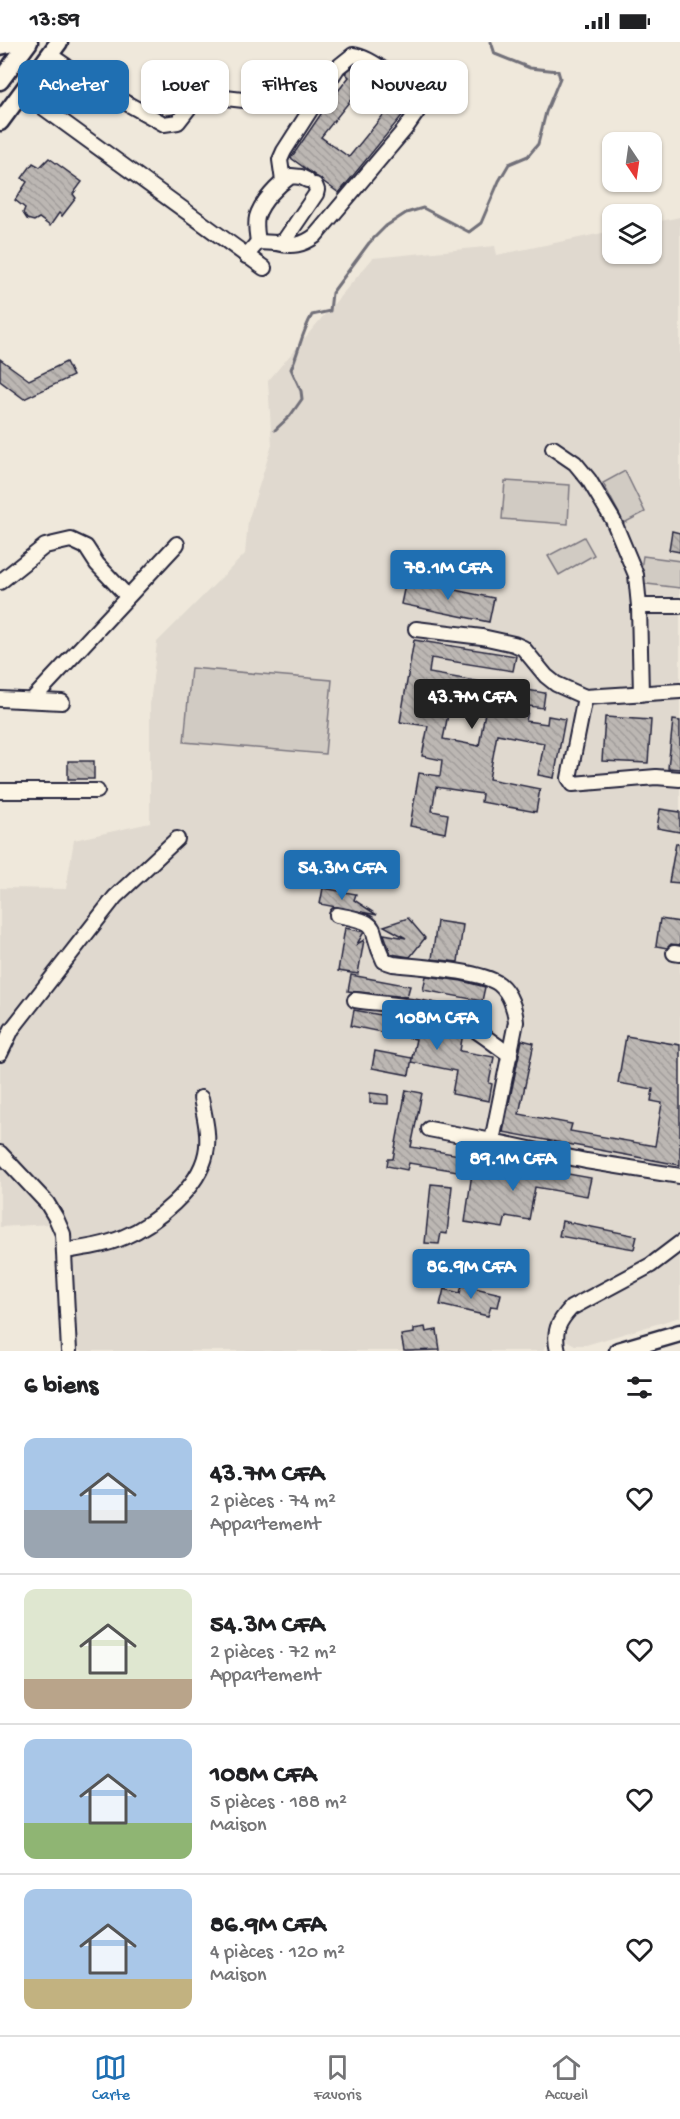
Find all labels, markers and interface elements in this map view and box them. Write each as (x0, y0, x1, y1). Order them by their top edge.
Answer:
text: 13:59 (30, 8, 80, 34)
chip: Acheter (18, 60, 129, 114)
chip: Louer (141, 60, 229, 114)
chip: Filtres (241, 60, 338, 114)
chip: Nouveau (350, 60, 468, 114)
north arrow (602, 132, 662, 192)
map controls (602, 132, 662, 264)
button: layers (602, 204, 662, 264)
pin: 78.1M CFA (379, 550, 517, 601)
text: 78.1M CFA (404, 558, 492, 581)
pin: 43.7M CFA (403, 679, 541, 730)
text: 43.7M CFA (428, 687, 516, 710)
pin: 54.3M CFA (273, 850, 411, 901)
text: 54.3M CFA (298, 858, 386, 881)
pin: 108M CFA (375, 1000, 499, 1051)
text: 108M CFA (396, 1008, 478, 1031)
pin: 89.1M CFA (444, 1141, 582, 1192)
text: 89.1M CFA (470, 1149, 556, 1172)
pin: 86.9M CFA (402, 1249, 540, 1300)
text: 86.9M CFA (427, 1257, 515, 1280)
icon: filters (623, 1371, 656, 1404)
text: 6 biens (24, 1372, 98, 1403)
text: 43.7M CFA (210, 1460, 324, 1491)
icon: home (72, 1462, 144, 1534)
icon: heart (623, 1482, 656, 1515)
text: 2 pièces · 74 m² (210, 1491, 336, 1514)
text: Appartement (210, 1514, 320, 1537)
text: 54.3M CFA (210, 1611, 325, 1642)
icon: home (72, 1613, 144, 1685)
icon: heart (623, 1633, 656, 1666)
text: 2 pièces · 72 m² (210, 1642, 336, 1665)
text: Appartement (210, 1665, 320, 1688)
text: 108M CFA (210, 1761, 316, 1792)
icon: home (72, 1763, 144, 1835)
icon: heart (623, 1783, 656, 1816)
text: 5 pièces · 188 m² (210, 1792, 347, 1815)
text: Maison (210, 1815, 267, 1838)
text: 86.9M CFA (210, 1911, 326, 1942)
icon: home (72, 1913, 144, 1985)
icon: heart (623, 1933, 656, 1966)
text: 4 pièces · 120 m² (210, 1942, 345, 1965)
text: Maison (210, 1965, 267, 1988)
tab: Carte (92, 2051, 130, 2106)
tab: Favoris (314, 2051, 361, 2106)
tab: Accueil (545, 2051, 588, 2106)

